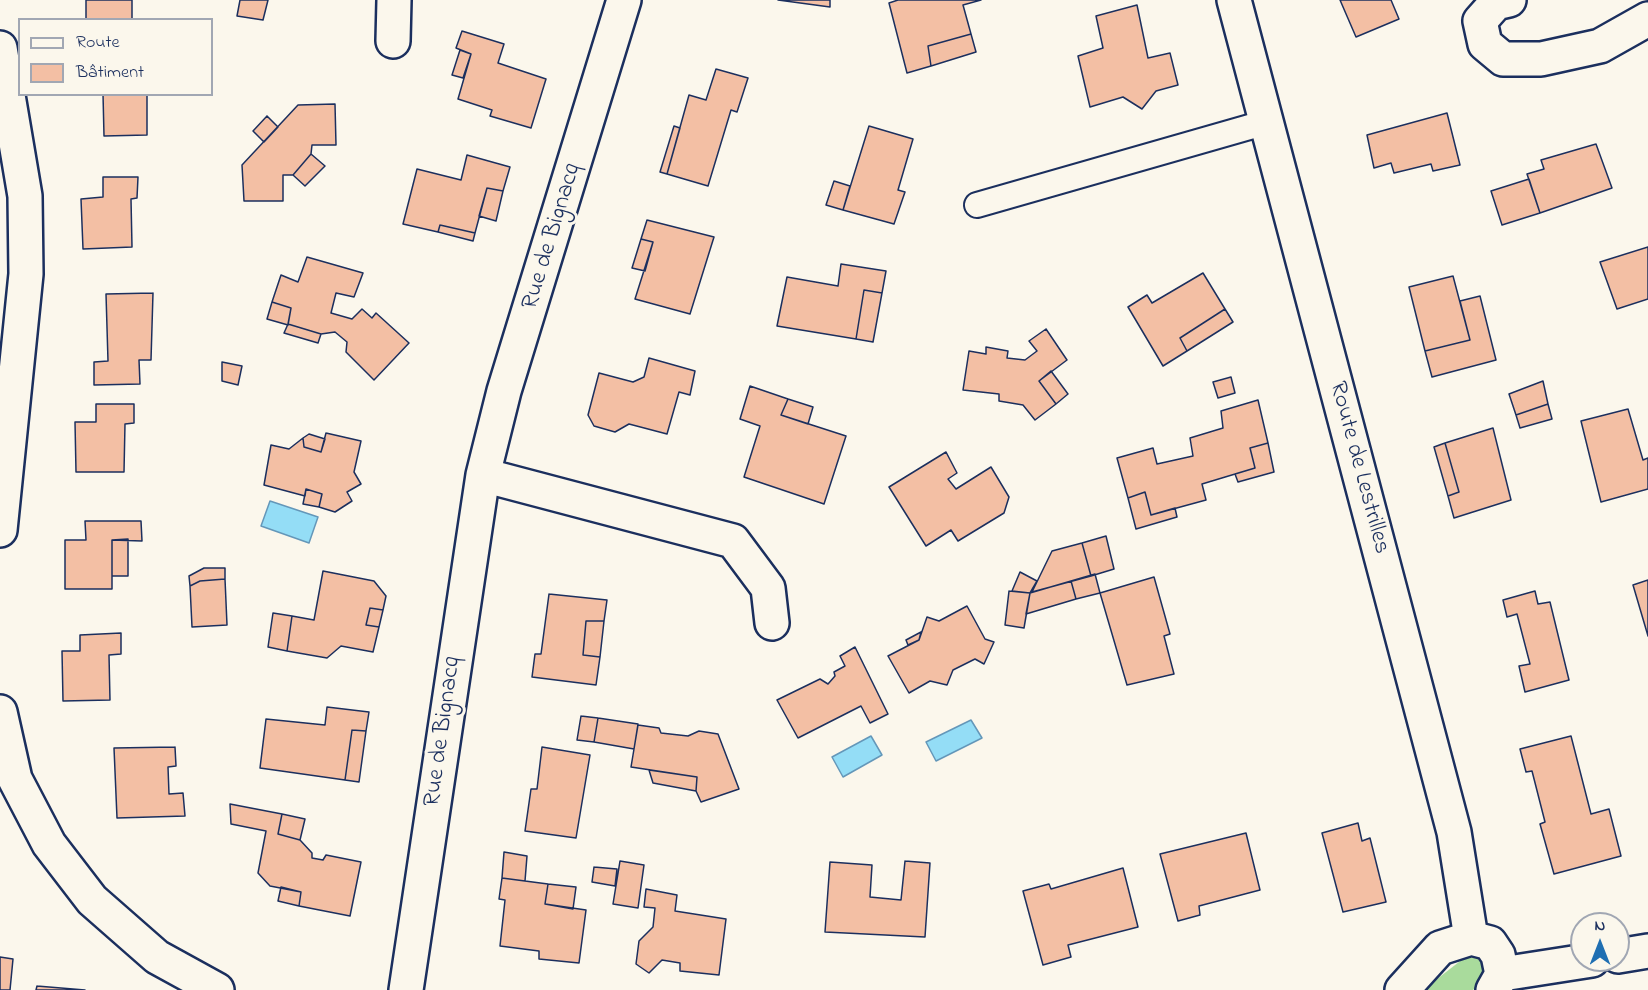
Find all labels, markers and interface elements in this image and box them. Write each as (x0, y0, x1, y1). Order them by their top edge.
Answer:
legend (18, 18, 213, 96)
text: Route (76, 30, 120, 56)
text: Bâtiment (76, 60, 144, 86)
street label: Rue de Bignacq (517, 161, 589, 313)
street label: Route de Lestrilles (1321, 379, 1395, 557)
street label: Rue de Bignacq (419, 655, 469, 809)
north arrow (1570, 912, 1630, 972)
text: N (1595, 914, 1605, 938)

